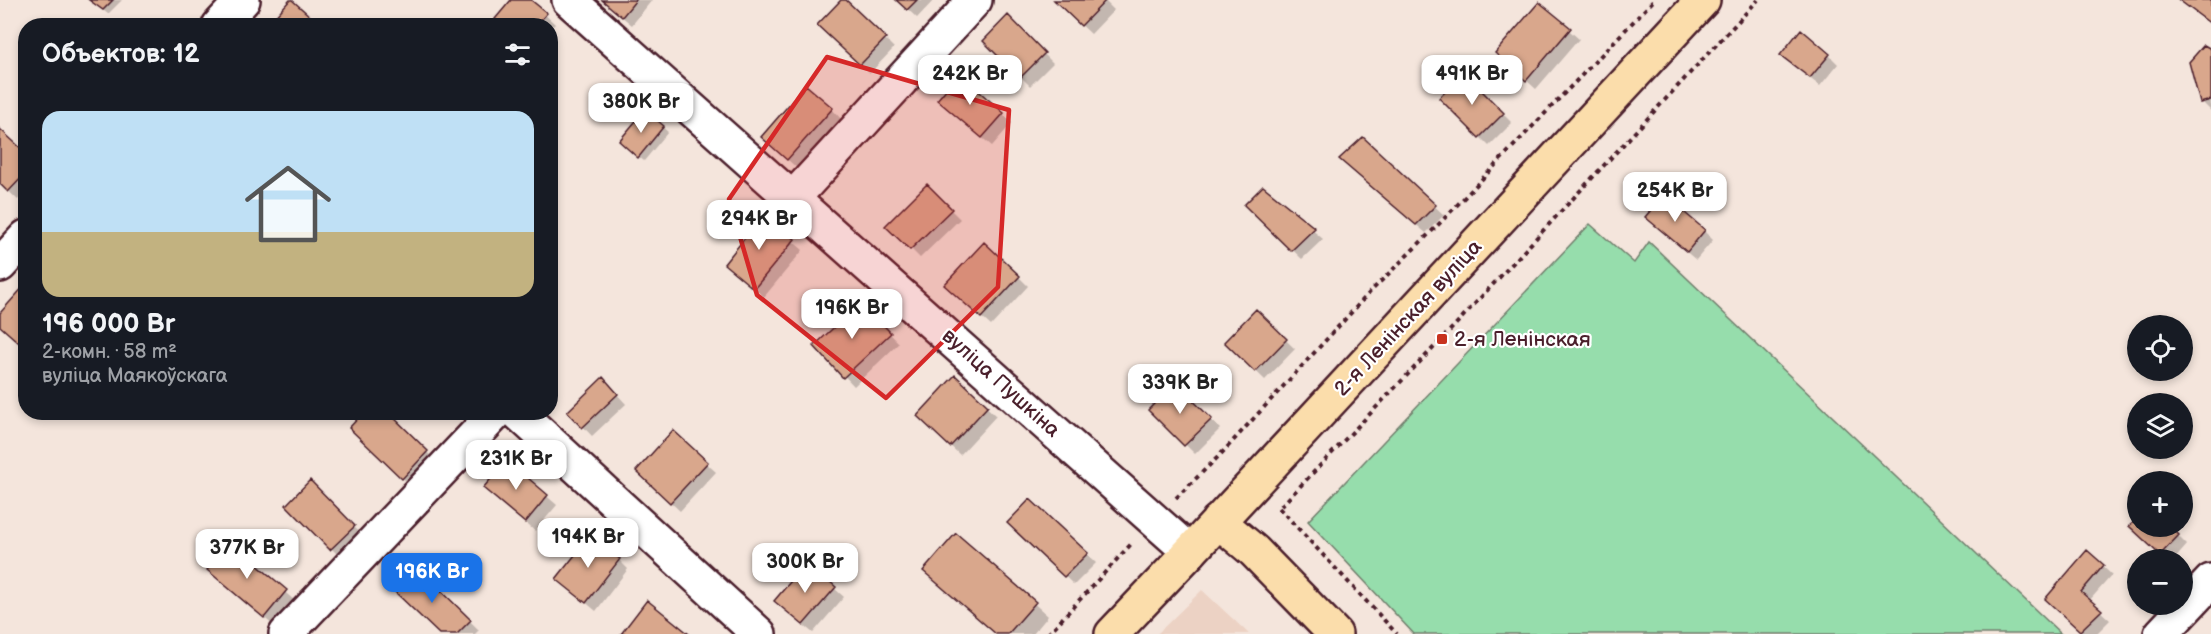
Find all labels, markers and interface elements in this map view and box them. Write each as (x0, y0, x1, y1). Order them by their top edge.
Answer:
icon: filters (501, 38, 534, 71)
text: Объектов: 12 (42, 39, 200, 70)
pin: 242K Br (915, 55, 1025, 106)
pin: 491K Br (1417, 55, 1527, 106)
text: 242K Br (932, 62, 1008, 86)
text: 491K Br (1436, 62, 1509, 86)
pin: 380K Br (586, 83, 696, 134)
text: 380K Br (602, 90, 680, 114)
icon: home (234, 150, 342, 258)
pin: 254K Br (1620, 172, 1730, 223)
text: 254K Br (1637, 179, 1713, 203)
pin: 294K Br (704, 200, 814, 251)
text: 294K Br (721, 207, 797, 231)
street label: 2-я Ленінская вуліца (1329, 234, 1487, 401)
pin: 196K Br (797, 289, 907, 340)
text: 196K Br (815, 296, 889, 320)
text: 196 000 Br (42, 309, 175, 340)
map controls (2127, 315, 2193, 615)
button: locate (2127, 315, 2193, 381)
street label: вуліца Пушкіна (937, 323, 1066, 443)
place label: 2-я Ленінская (1454, 327, 1591, 352)
marker: 2-я Ленінская (1435, 332, 1449, 346)
text: 2-комн. · 58 m² (42, 340, 177, 364)
text: вуліца Маякоўскага (42, 364, 228, 388)
pin: 339K Br (1125, 364, 1235, 415)
text: 339K Br (1142, 371, 1218, 395)
button: layers (2127, 393, 2193, 459)
pin: 231K Br (461, 440, 571, 491)
text: 231K Br (480, 447, 552, 471)
button: + (2127, 471, 2193, 537)
pin: 194K Br (533, 518, 643, 569)
text: 194K Br (552, 525, 625, 549)
pin: 377K Br (192, 529, 302, 580)
text: 377K Br (210, 536, 284, 560)
pin: 300K Br (750, 543, 860, 594)
button: − (2127, 549, 2193, 615)
text: 300K Br (766, 550, 844, 574)
pin: 196K Br (377, 553, 487, 604)
text: 196K Br (395, 560, 469, 584)

